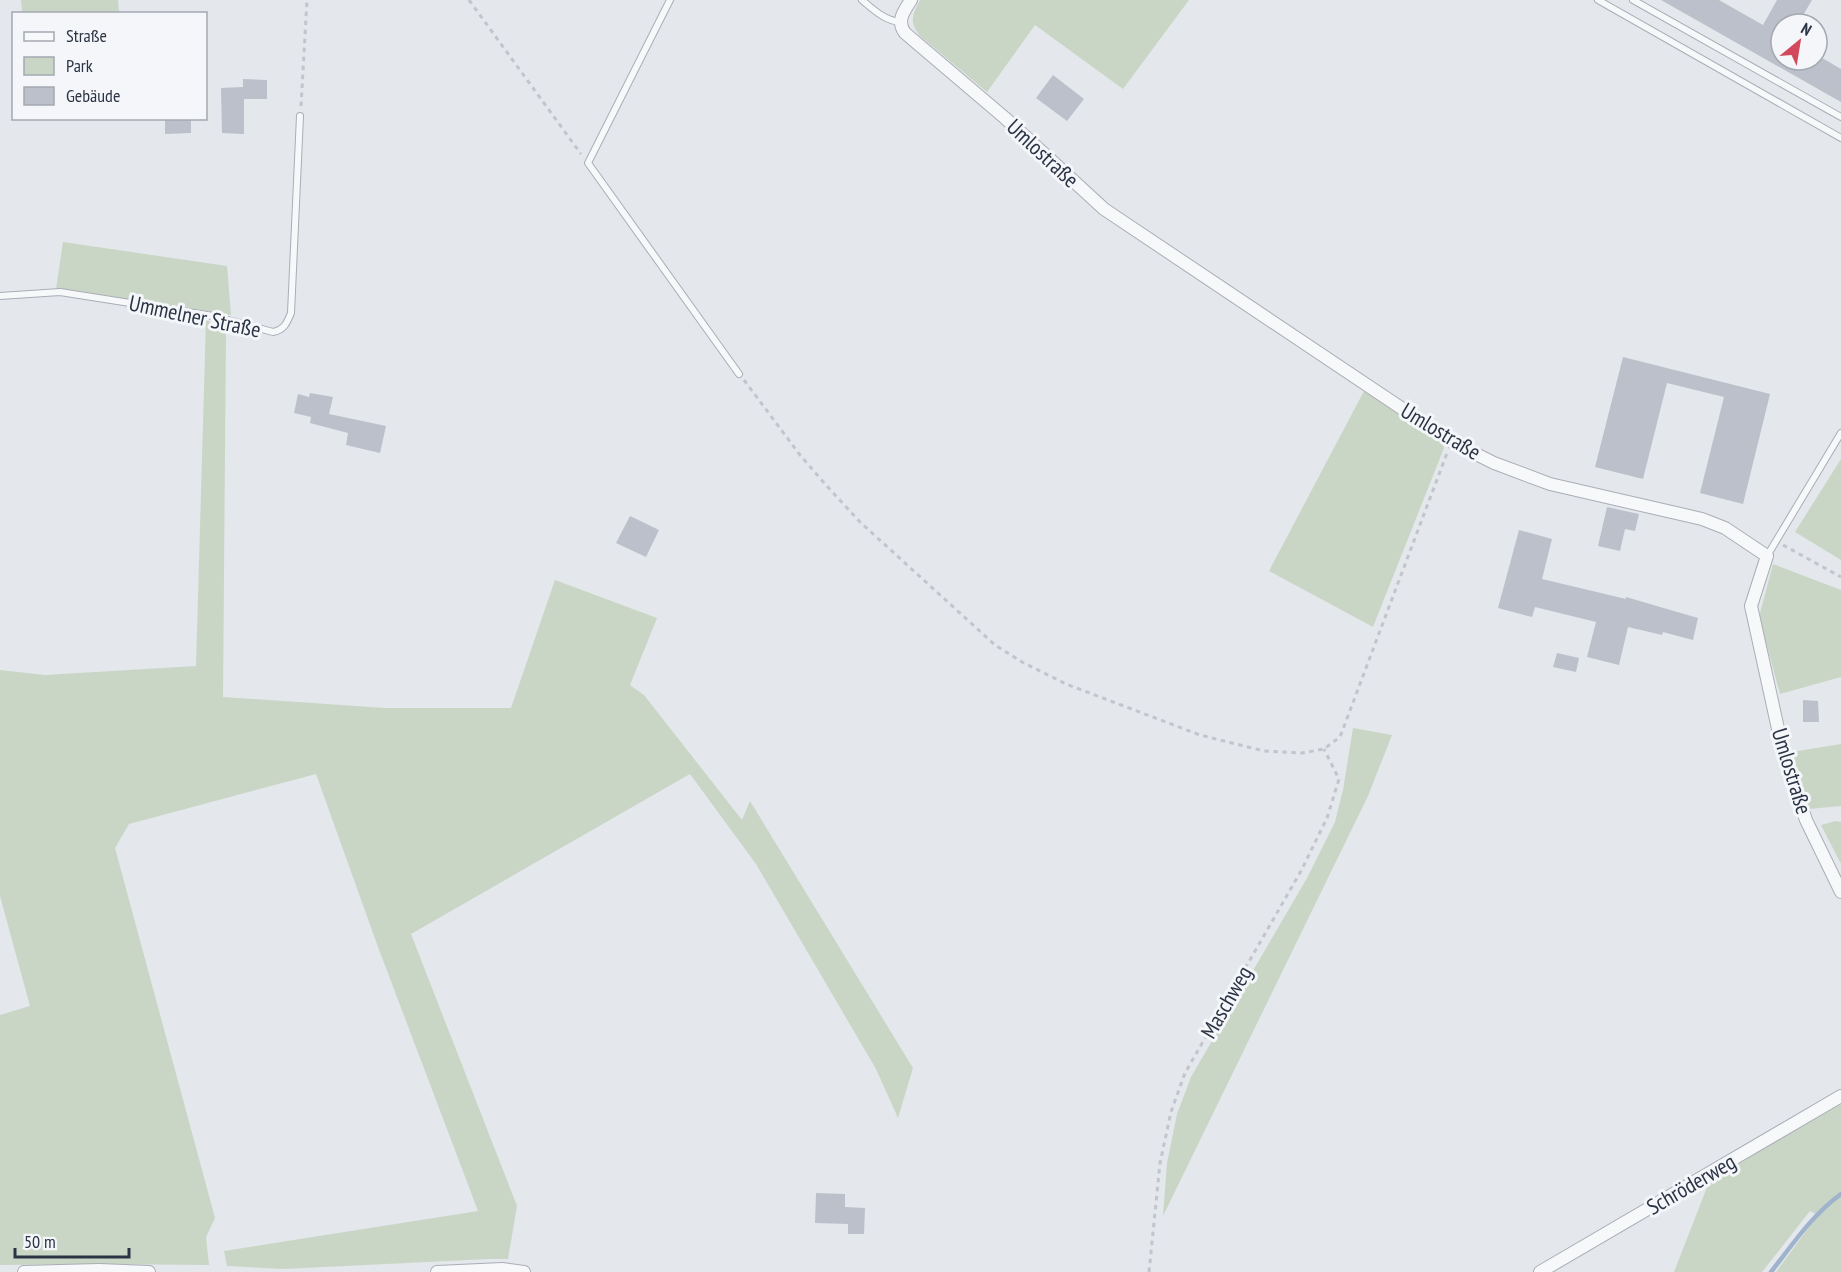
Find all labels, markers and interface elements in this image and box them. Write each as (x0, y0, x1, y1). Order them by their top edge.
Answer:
legend (12, 12, 207, 120)
north arrow (1769, 12, 1829, 72)
text: N (1798, 18, 1815, 40)
text: Straße (66, 24, 107, 47)
text: Park (66, 54, 93, 77)
text: Gebäude (66, 84, 120, 107)
street label: Umlostraße (1001, 113, 1085, 193)
street label: Ummelner Straße (127, 288, 263, 344)
street label: Umlostraße (1396, 396, 1486, 466)
street label: Umlostraße (1766, 725, 1818, 817)
street label: Maschweg (1194, 961, 1258, 1043)
street label: Schröderweg (1641, 1147, 1741, 1221)
scale bar (15, 1221, 129, 1259)
text: 50 m (24, 1230, 56, 1253)

